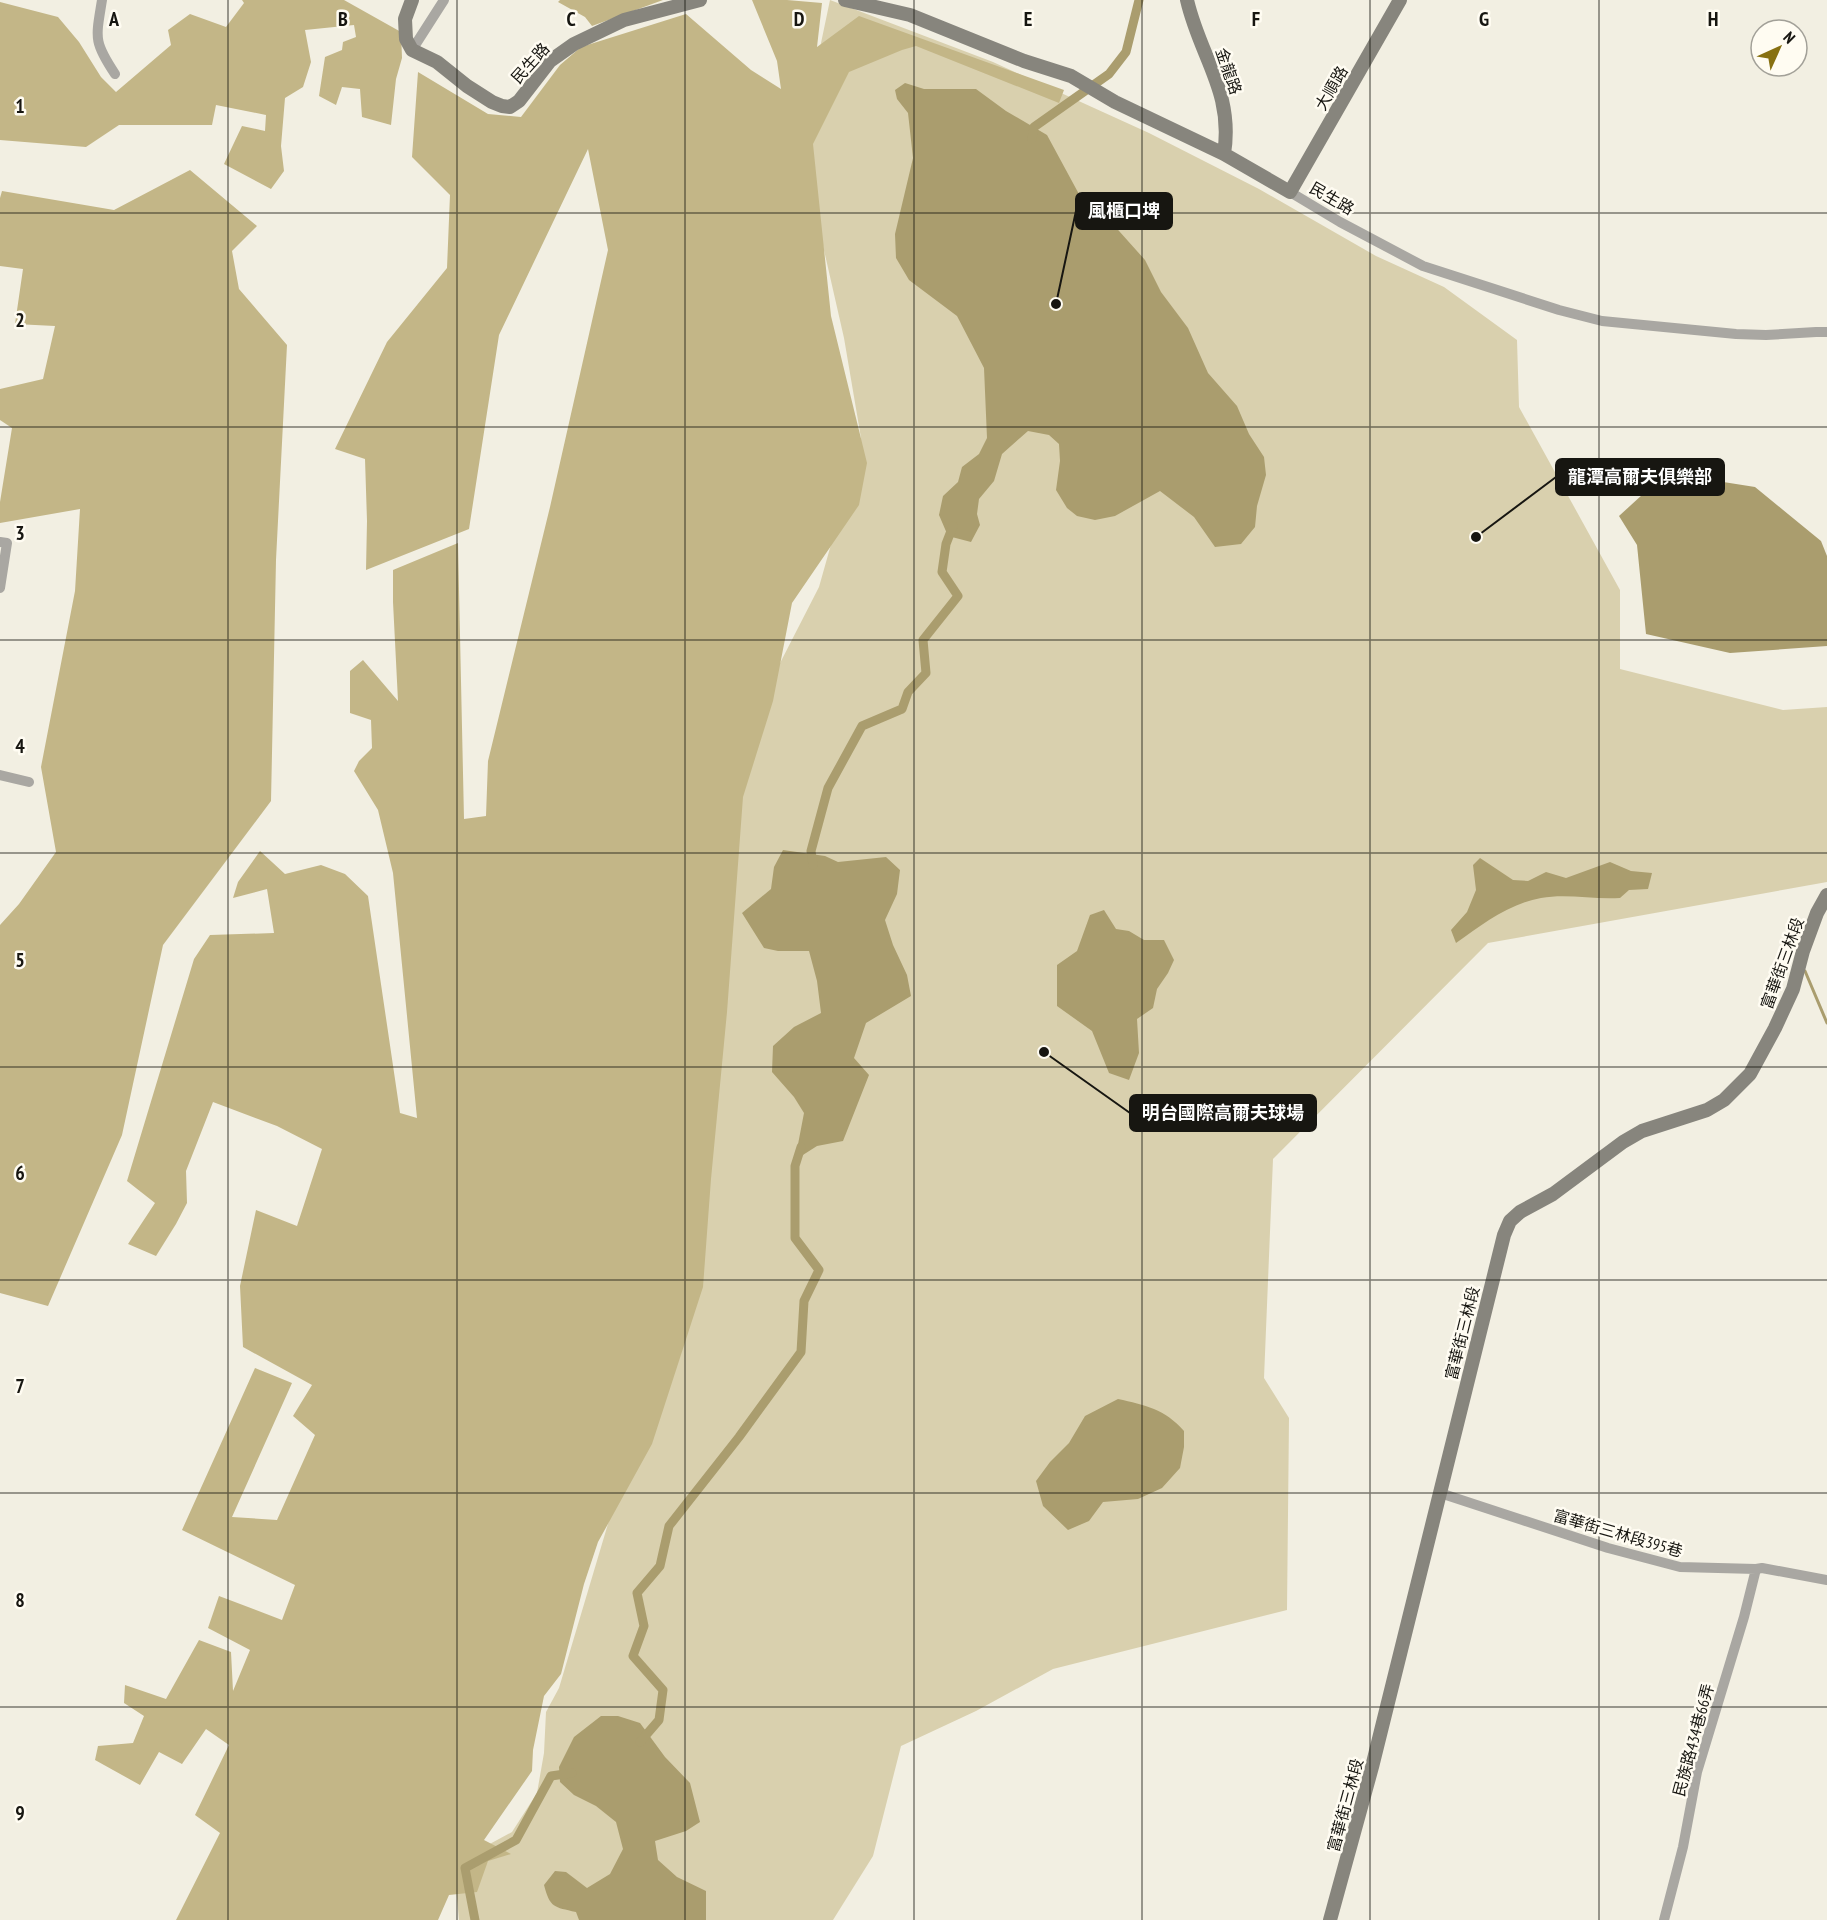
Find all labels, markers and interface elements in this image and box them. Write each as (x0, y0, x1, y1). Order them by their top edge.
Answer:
text: A (108, 6, 120, 32)
text: B (338, 6, 348, 32)
text: C (566, 6, 576, 32)
text: D (794, 6, 805, 32)
text: E (1024, 6, 1032, 32)
text: F (1252, 6, 1260, 32)
text: G (1479, 6, 1489, 32)
text: H (1708, 6, 1718, 32)
north arrow (1749, 18, 1809, 78)
text: N (1779, 27, 1800, 48)
street label: 民生路 (507, 38, 553, 88)
street label: 金龍路 (1212, 45, 1246, 97)
street label: 大順路 (1310, 62, 1352, 114)
text: 1 (15, 93, 25, 119)
street label: 民生路 (1306, 177, 1358, 219)
callout: 風櫃口埤 (1076, 193, 1172, 229)
text: 風櫃口埤 (1088, 199, 1160, 222)
text: 2 (15, 307, 25, 333)
callout: 龍潭高爾夫俱樂部 (1556, 459, 1724, 495)
text: 龍潭高爾夫俱樂部 (1568, 465, 1712, 488)
text: 3 (15, 520, 25, 546)
text: 4 (15, 733, 25, 759)
street label: 富華街三林段 (1756, 914, 1808, 1012)
text: 5 (15, 947, 25, 973)
callout: 明台國際高爾夫球場 (1130, 1095, 1316, 1131)
text: 明台國際高爾夫球場 (1142, 1101, 1304, 1124)
text: 6 (15, 1160, 25, 1186)
street label: 富華街三林段 (1441, 1284, 1483, 1382)
text: 7 (15, 1373, 25, 1399)
street label: 富華街三林段395巷 (1551, 1505, 1685, 1561)
text: 8 (15, 1587, 25, 1613)
street label: 民族路434巷66弄 (1668, 1681, 1718, 1799)
street label: 富華街三林段 (1323, 1756, 1367, 1854)
text: 9 (15, 1800, 25, 1826)

